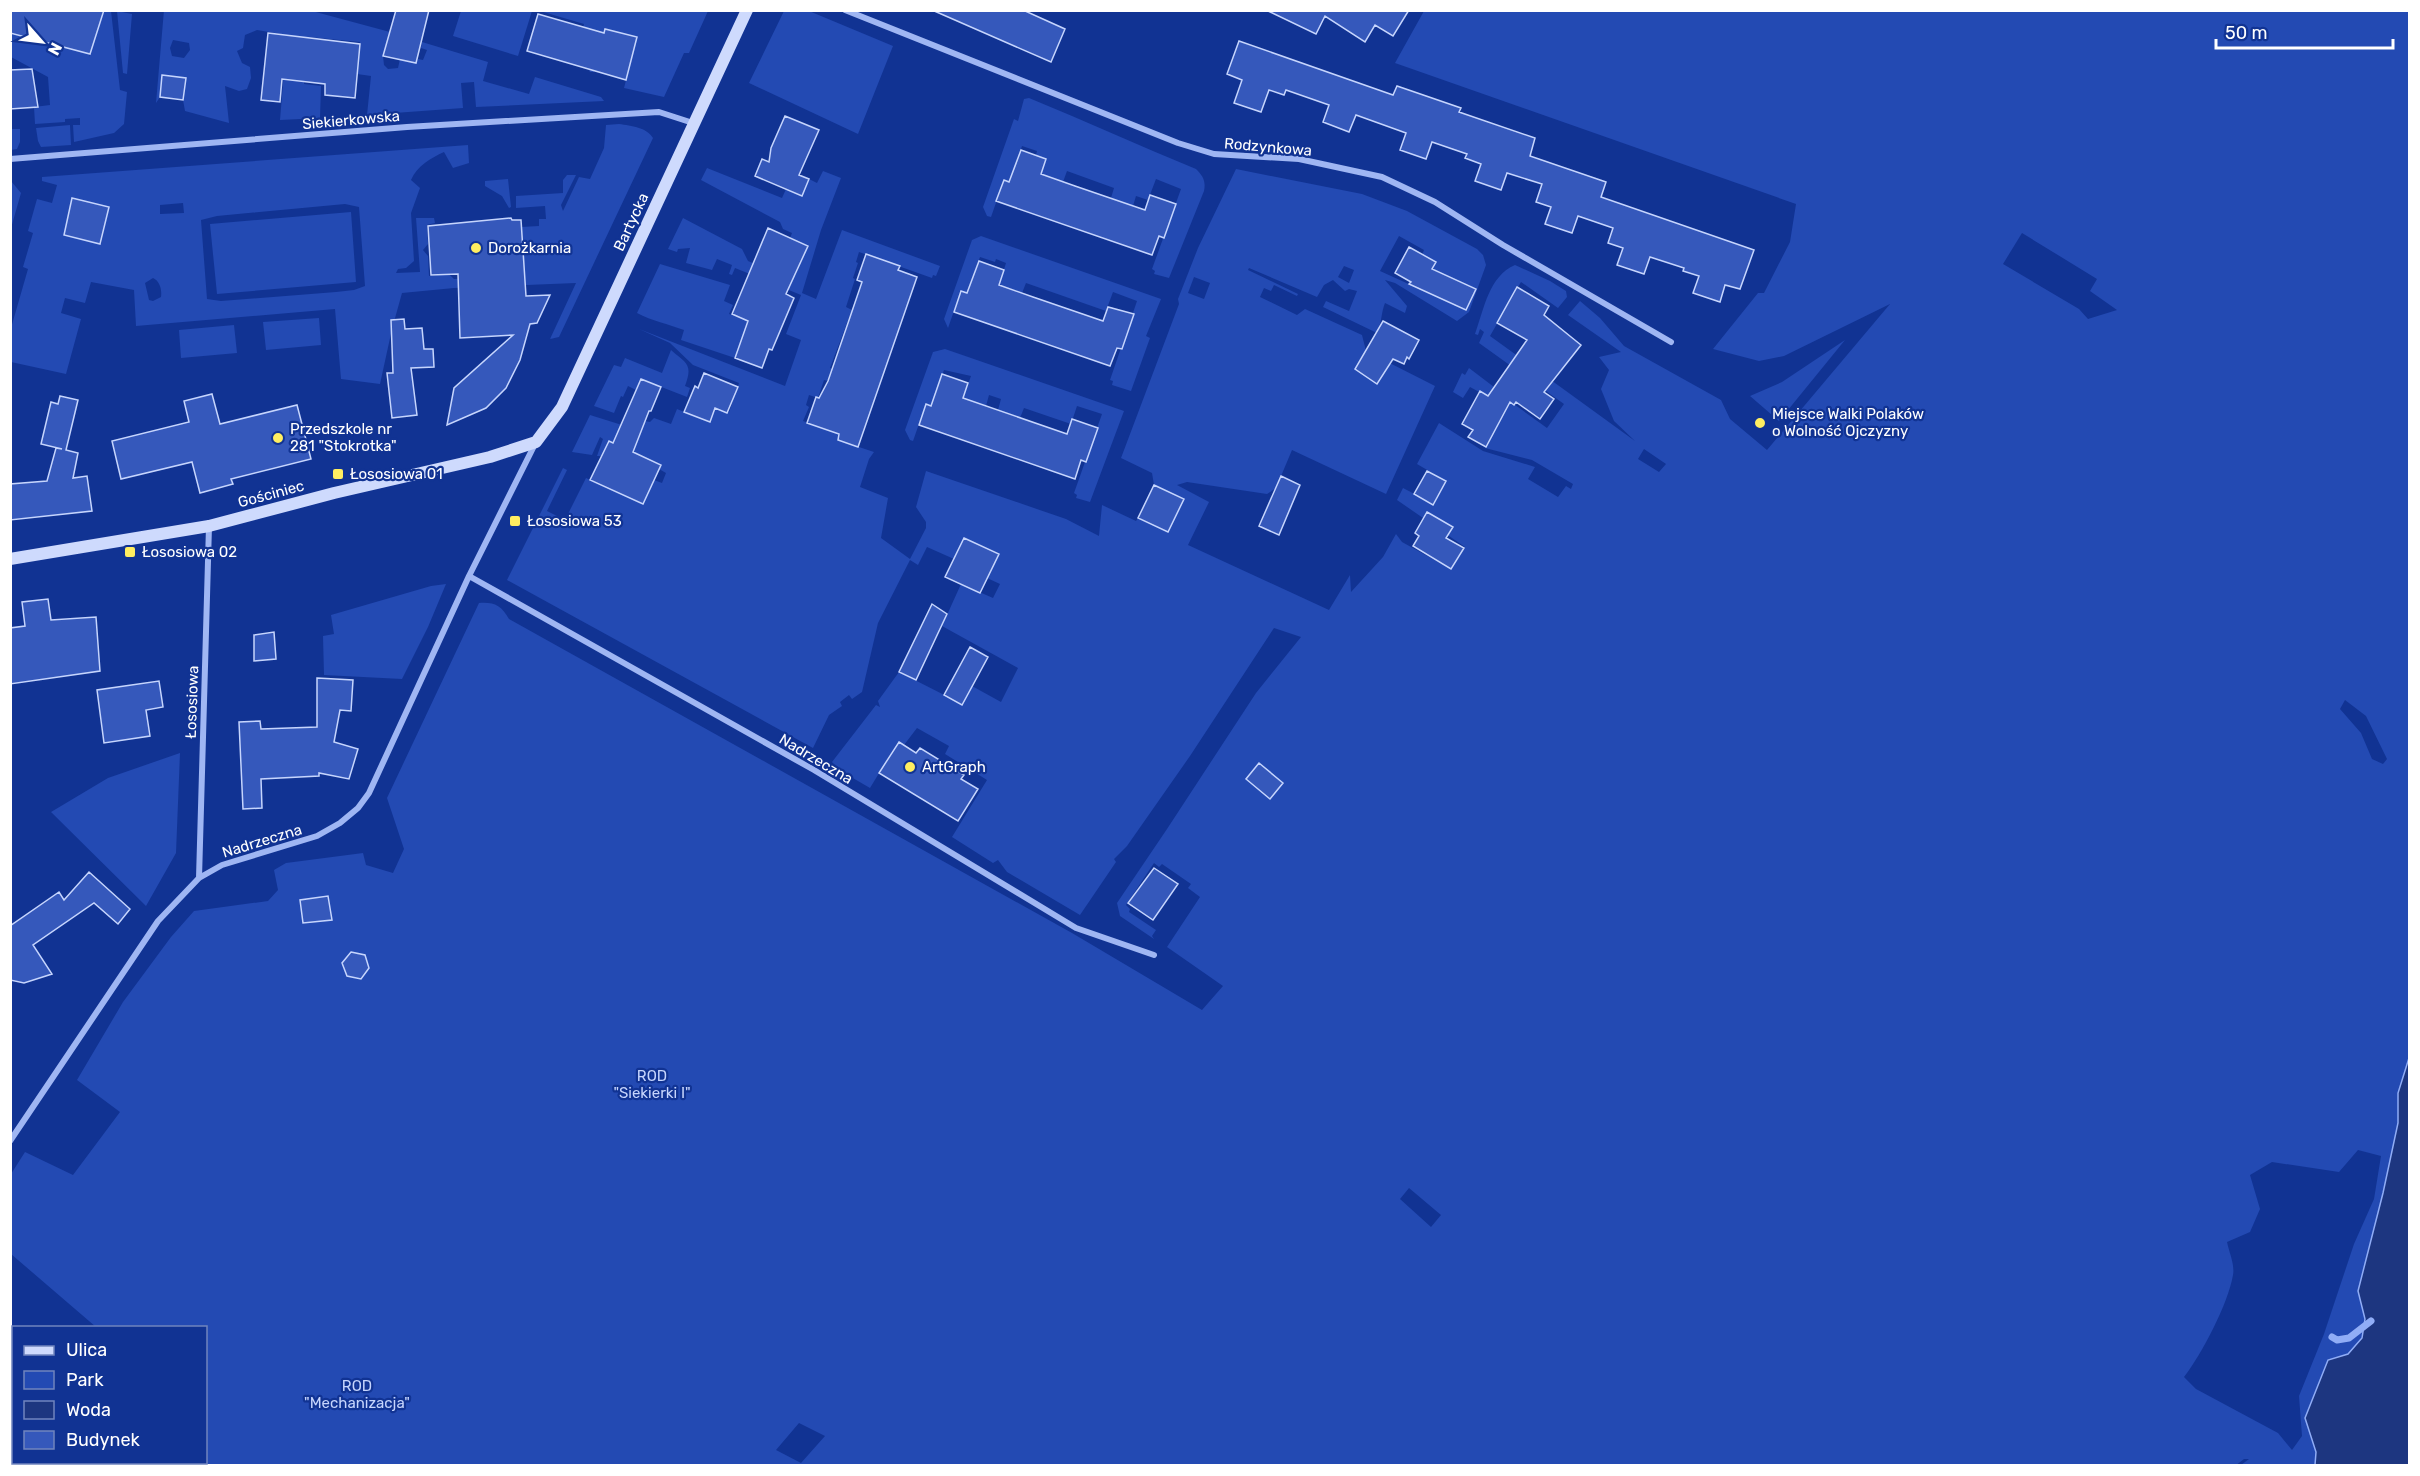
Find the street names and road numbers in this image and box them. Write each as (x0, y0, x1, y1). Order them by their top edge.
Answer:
street label: Siekierkowska (301, 107, 401, 133)
street label: Rodzynkowa (1223, 134, 1313, 160)
street label: Bartycka (610, 190, 652, 254)
street label: Gościniec (236, 477, 306, 511)
street label: Łososiowa (182, 665, 202, 739)
street label: Nadrzeczna (776, 730, 856, 788)
street label: Nadrzeczna (220, 820, 304, 862)

